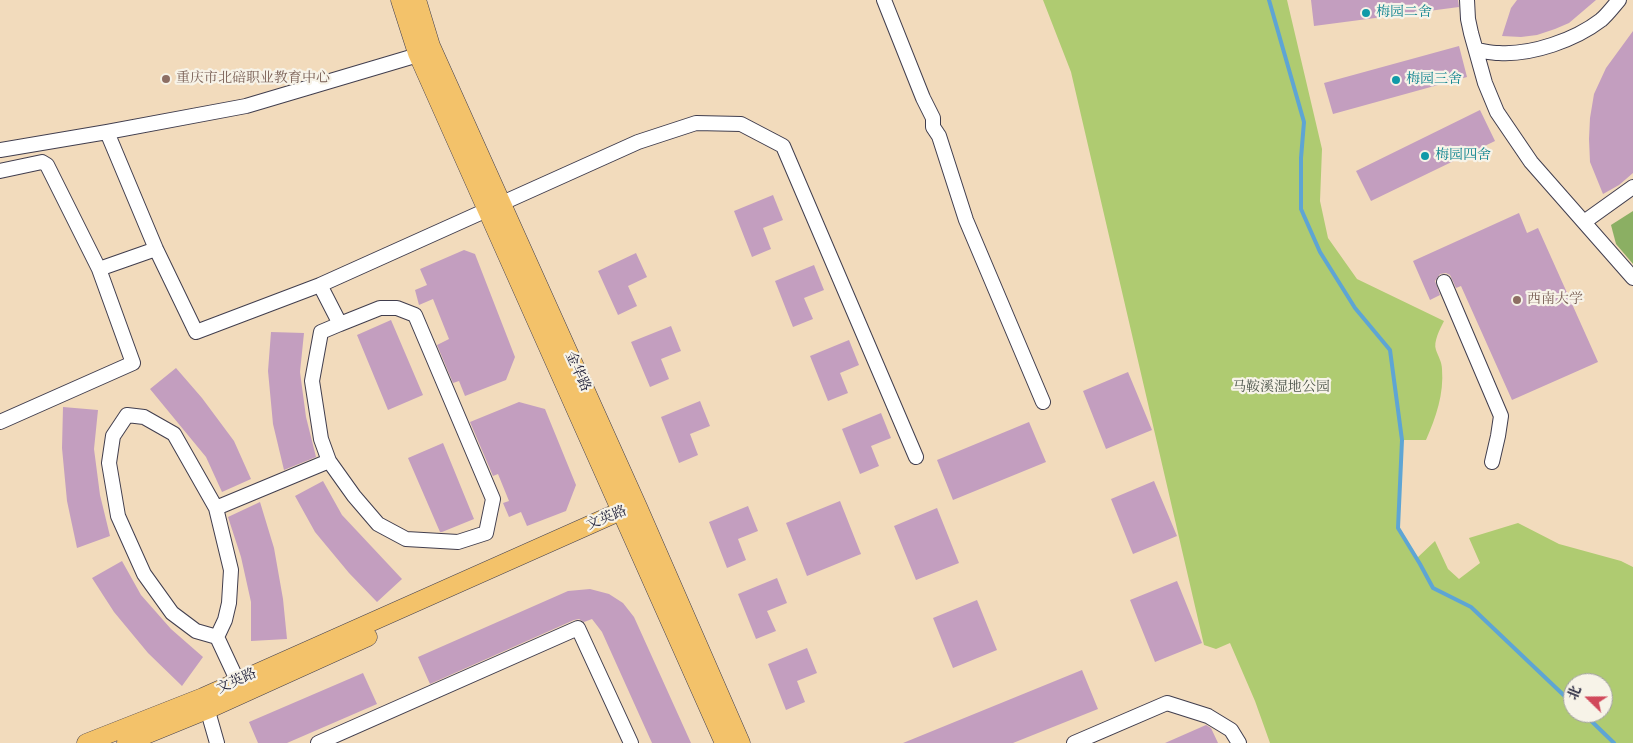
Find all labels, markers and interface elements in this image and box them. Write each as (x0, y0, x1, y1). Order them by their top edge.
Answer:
place label: 梅园二舍 (1376, 5, 1432, 21)
marker: 梅园二舍 (1360, 7, 1372, 19)
place label: 重庆市北碚职业教育中心 (176, 71, 330, 87)
place label: 梅园三舍 (1406, 72, 1462, 88)
marker: 重庆市北碚职业教育中心 (160, 73, 172, 85)
marker: 梅园三舍 (1390, 74, 1402, 86)
place label: 梅园四舍 (1435, 148, 1491, 164)
marker: 梅园四舍 (1419, 150, 1431, 162)
place label: 西南大学 (1527, 292, 1583, 308)
marker: 西南大学 (1511, 294, 1523, 306)
street label: 金华路 (561, 349, 593, 395)
park label: 马鞍溪湿地公园 (1232, 380, 1330, 396)
street label: 文英路 (584, 503, 630, 535)
street label: 文英路 (214, 666, 260, 698)
north arrow (1563, 673, 1613, 723)
text: 北 (1564, 683, 1586, 703)

